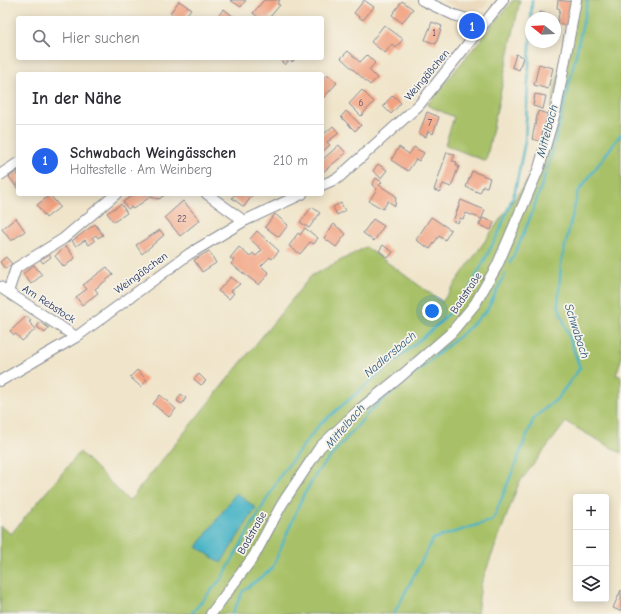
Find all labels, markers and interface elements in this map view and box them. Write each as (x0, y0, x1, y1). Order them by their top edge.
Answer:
pin: 1 (459, 11, 485, 41)
north arrow (525, 12, 561, 48)
search box (16, 16, 324, 60)
icon: search (30, 27, 52, 49)
house number: 1 (432, 28, 436, 38)
text: Hier suchen (62, 29, 140, 47)
street label: Weingäßchen (402, 47, 452, 103)
text: In der Nähe (32, 89, 121, 108)
house number: 6 (359, 98, 364, 108)
water label: Mittelbach (533, 103, 561, 160)
house number: 7 (428, 118, 433, 128)
text: Schwabach Weingässchen (70, 144, 236, 162)
text: 1 (42, 153, 48, 168)
text: 210 m (273, 153, 308, 168)
text: Haltestelle · Am Weinberg (70, 162, 212, 177)
house number: 22 (177, 214, 187, 224)
street label: Weingäßchen (112, 249, 170, 297)
street label: Badstraße (447, 269, 485, 316)
street label: Am Rebstock (20, 282, 79, 326)
your location (422, 301, 442, 321)
water label: Schwabach (562, 302, 592, 360)
water label: Nadlersbach (361, 328, 419, 380)
water label: Mittelbach (321, 401, 368, 452)
map controls (573, 494, 609, 602)
button: + (573, 494, 609, 530)
street label: Badstraße (235, 509, 270, 557)
button: − (573, 530, 609, 566)
button: layers (573, 566, 609, 602)

